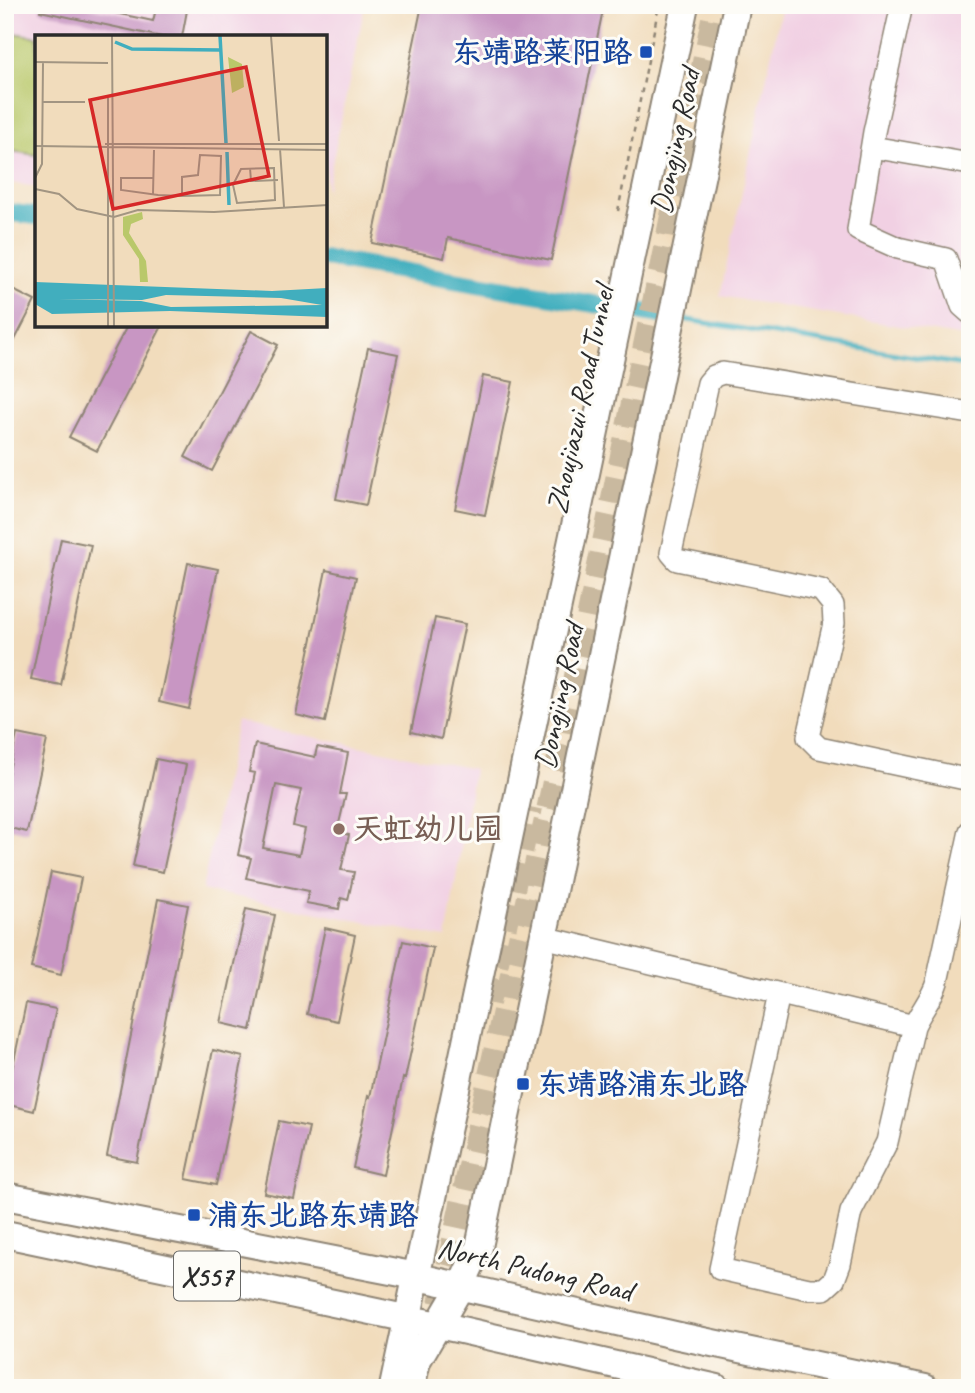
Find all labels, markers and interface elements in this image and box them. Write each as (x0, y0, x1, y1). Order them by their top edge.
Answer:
place label: 东靖路莱阳路 (452, 33, 632, 71)
inset map (35, 35, 327, 327)
marker: 东靖路莱阳路 (638, 44, 654, 60)
street label: Dongjing Road (641, 61, 710, 217)
street label: Zhoujiazui Road Tunnel (537, 278, 624, 517)
street label: Dongjing Road (525, 616, 594, 772)
place label: 天虹幼儿园 (353, 810, 503, 848)
marker: 天虹幼儿园 (331, 821, 347, 837)
place label: 东靖路浦东北路 (537, 1065, 747, 1103)
marker: 东靖路浦东北路 (515, 1076, 531, 1092)
place label: 浦东北路东靖路 (208, 1196, 418, 1234)
marker: 浦东北路东靖路 (186, 1207, 202, 1223)
street label: North Pudong Road (434, 1228, 640, 1311)
road number: X557 (174, 1252, 240, 1300)

